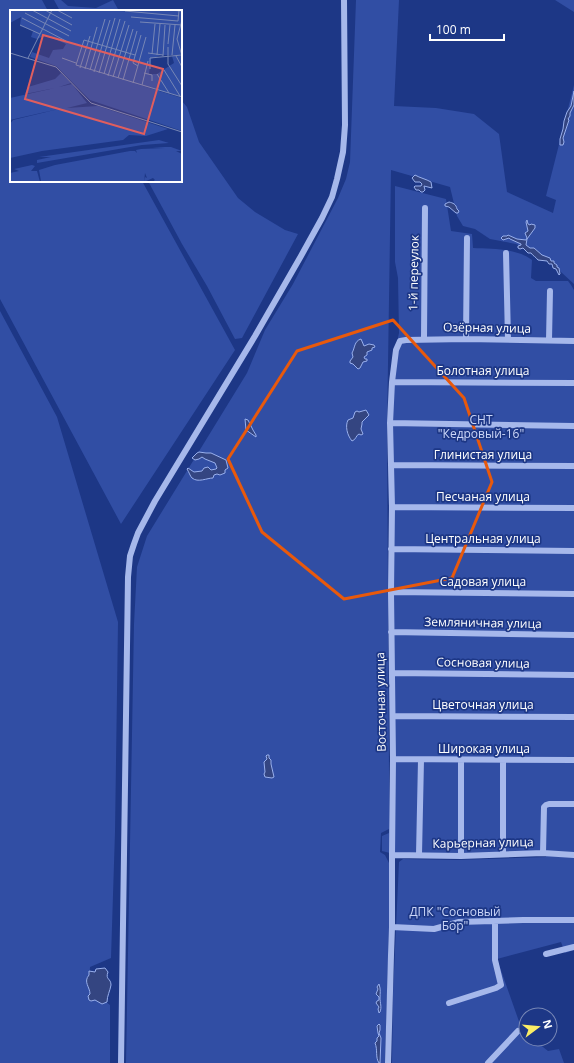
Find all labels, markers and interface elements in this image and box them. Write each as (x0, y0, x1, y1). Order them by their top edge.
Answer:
inset map (10, 10, 182, 182)
scale bar (430, 16, 504, 42)
text: 100 m (436, 21, 471, 38)
street label: 1-й переулок (404, 234, 423, 311)
street label: Озёрная улица (443, 318, 531, 337)
street label: Болотная улица (436, 362, 530, 379)
park label: СНТ "Кедровый-16" (438, 411, 524, 442)
street label: Глинистая улица (434, 446, 532, 463)
street label: Песчаная улица (436, 488, 530, 505)
street label: Центральная улица (425, 530, 541, 547)
street label: Садовая улица (440, 573, 526, 590)
street label: Земляничная улица (424, 613, 542, 632)
street label: Восточная улица (371, 652, 390, 752)
street label: Сосновая улица (436, 653, 530, 672)
street label: Цветочная улица (432, 696, 534, 713)
street label: Широкая улица (438, 740, 530, 757)
street label: Карьерная улица (432, 833, 534, 852)
park label: ДПК "Сосновый Бор" (409, 903, 501, 934)
north arrow (518, 1007, 558, 1047)
text: N (540, 1018, 557, 1030)

